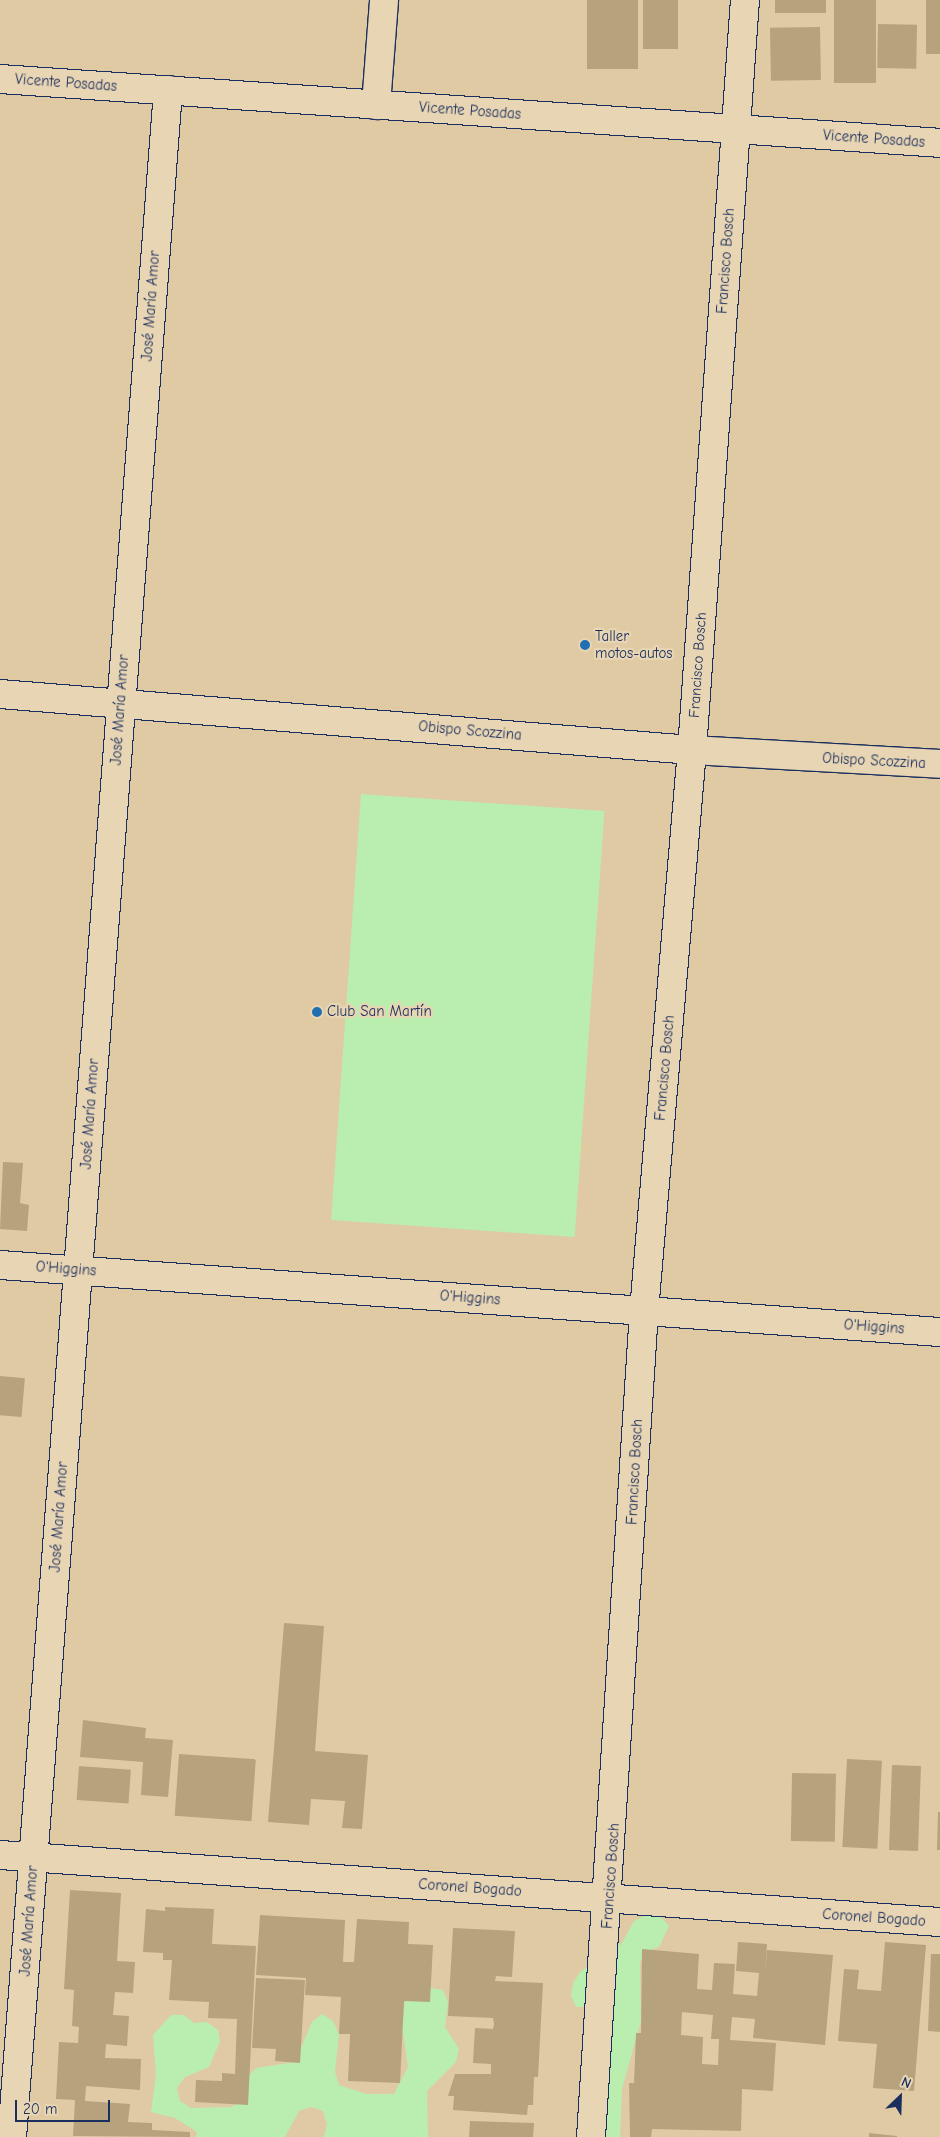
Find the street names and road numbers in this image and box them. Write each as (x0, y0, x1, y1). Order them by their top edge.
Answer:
street label: Vicente Posadas (14, 70, 118, 96)
street label: Vicente Posadas (418, 98, 522, 124)
street label: Vicente Posadas (822, 126, 926, 152)
street label: Francisco Bosch (713, 208, 739, 314)
street label: José María Amor (138, 250, 164, 362)
street label: Francisco Bosch (685, 612, 711, 718)
street label: José María Amor (107, 654, 133, 766)
street label: Obispo Scozzina (418, 718, 522, 744)
street label: Obispo Scozzina (822, 749, 926, 773)
street label: Francisco Bosch (651, 1014, 679, 1122)
street label: José María Amor (77, 1058, 103, 1170)
street label: O'Higgins (35, 1258, 97, 1280)
street label: O'Higgins (439, 1287, 501, 1309)
street label: O'Higgins (843, 1316, 905, 1338)
street label: Francisco Bosch (623, 1419, 647, 1525)
street label: José María Amor (46, 1461, 72, 1573)
street label: Francisco Bosch (598, 1823, 624, 1929)
street label: José María Amor (16, 1865, 42, 1977)
street label: Coronel Bogado (418, 1875, 522, 1901)
street label: Coronel Bogado (822, 1905, 926, 1931)

